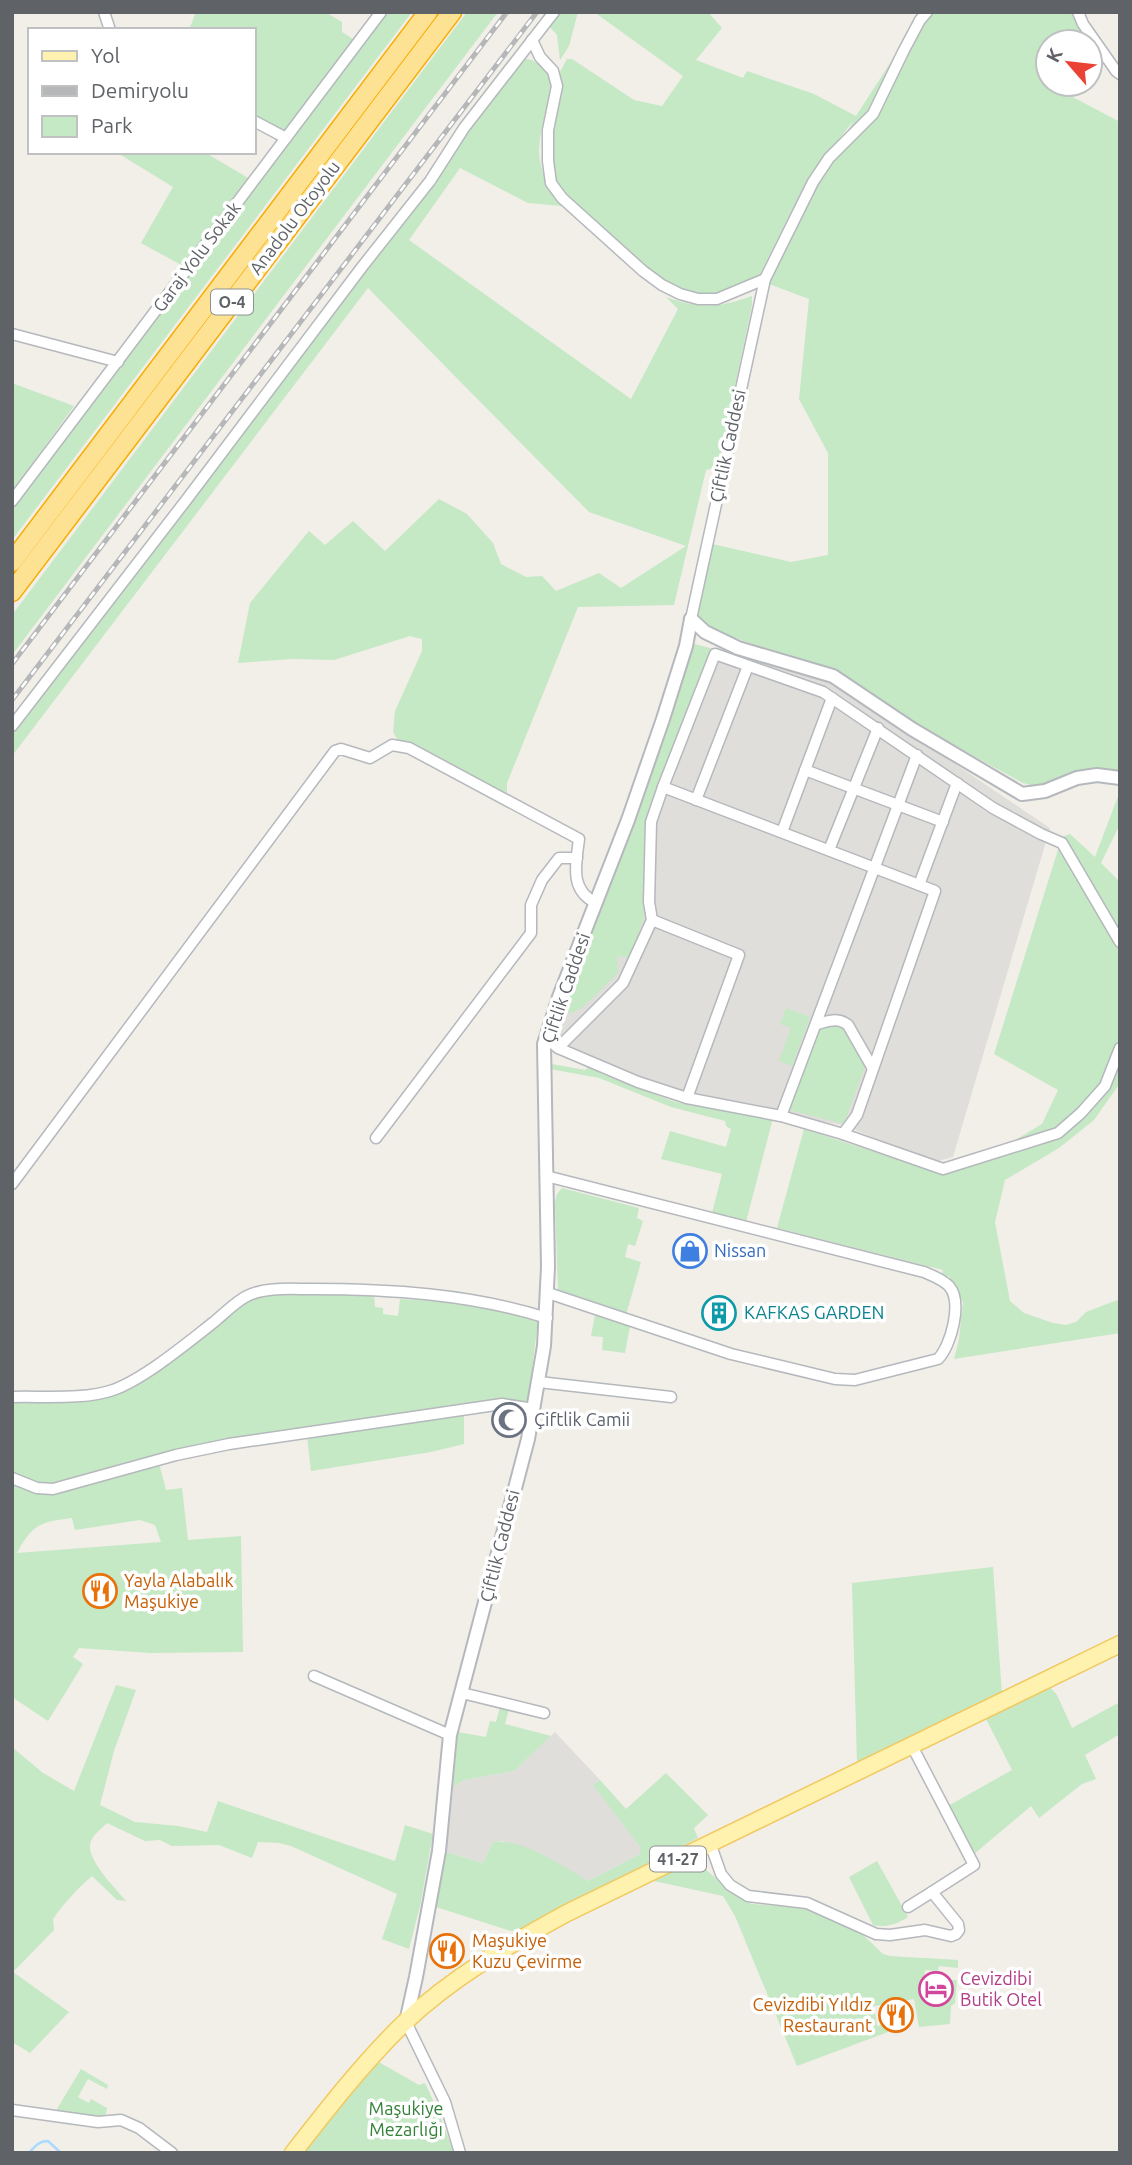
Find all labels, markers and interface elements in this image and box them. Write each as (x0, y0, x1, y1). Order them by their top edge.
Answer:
legend (28, 28, 256, 154)
north arrow (1034, 28, 1104, 98)
text: Yol (91, 43, 120, 67)
text: K (1041, 44, 1067, 66)
text: Demiryolu (91, 78, 189, 102)
text: Park (91, 113, 133, 137)
street label: Anadolu Otoyolu (245, 157, 343, 278)
street label: Garaj Yolu Sokak (148, 198, 244, 315)
road number: O-4 (211, 290, 253, 314)
street label: Çiftlik Caddesi (705, 387, 749, 504)
street label: Çiftlik Caddesi (537, 930, 593, 1045)
shop icon: Nissan (671, 1232, 709, 1270)
place label: Nissan (714, 1240, 766, 1260)
building icon: KAFKAS GARDEN (700, 1294, 738, 1332)
place label: KAFKAS GARDEN (744, 1302, 884, 1322)
mosque icon: Çiftlik Camii (490, 1401, 528, 1439)
place label: Çiftlik Camii (534, 1409, 630, 1429)
street label: Çiftlik Caddesi (475, 1487, 523, 1604)
place label: Yayla Alabalık Maşukiye (124, 1570, 234, 1611)
restaurant icon: Yayla Alabalık Maşukiye (81, 1572, 119, 1610)
road number: 41-27 (650, 1846, 706, 1871)
place label: Maşukiye Kuzu Çevirme (472, 1930, 582, 1971)
restaurant icon: Maşukiye Kuzu Çevirme (428, 1932, 466, 1970)
place label: Cevizdibi Butik Otel (960, 1968, 1042, 2009)
hotel icon: Cevizdibi Butik Otel (917, 1970, 955, 2008)
place label: Cevizdibi Yıldız Restaurant (752, 1994, 872, 2035)
restaurant icon: Cevizdibi Yıldız Restaurant (877, 1996, 915, 2034)
park label: Maşukiye Mezarlığı (369, 2098, 444, 2139)

